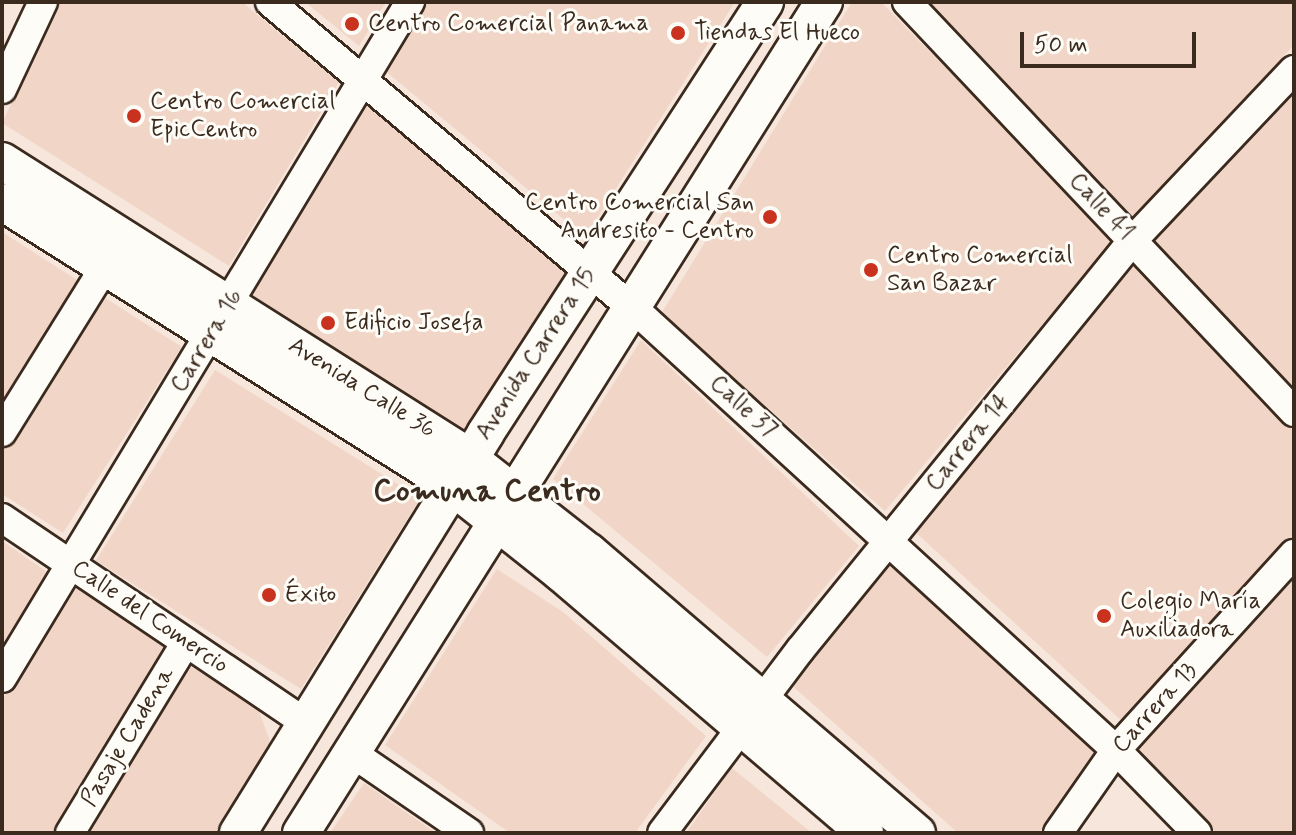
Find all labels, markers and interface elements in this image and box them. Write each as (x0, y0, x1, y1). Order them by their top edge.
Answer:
place label: Centro Comercial Panama (368, 10, 651, 38)
marker: Centro Comercial Panama (343, 15, 361, 33)
scale bar (1024, 16, 1200, 66)
place label: Tiendas El Hueco (694, 19, 863, 47)
marker: Tiendas El Hueco (669, 24, 687, 42)
text: 50 m (1034, 30, 1088, 61)
place label: Centro Comercial EpicCentro (150, 88, 335, 144)
marker: Centro Comercial EpicCentro (125, 107, 143, 125)
street label: Calle 41 (1062, 167, 1140, 247)
place label: Centro Comercial San Andresito - Centro (523, 189, 754, 245)
marker: Centro Comercial San Andresito - Centro (761, 208, 779, 226)
place label: Centro Comercial San Bazar (887, 242, 1072, 298)
street label: Avenida Carrera 15 (469, 261, 603, 447)
marker: Centro Comercial San Bazar (862, 261, 880, 279)
street label: Carrera 16 (165, 284, 249, 398)
place label: Edificio Josefa (344, 309, 486, 337)
marker: Edificio Josefa (319, 314, 337, 332)
street label: Avenida Calle 36 (283, 331, 441, 445)
street label: Calle 37 (703, 369, 783, 445)
street label: Carrera 14 (920, 388, 1016, 498)
district label: Comuna Centro (373, 472, 601, 510)
street label: Calle del Comercio (63, 552, 237, 682)
place label: Éxito (285, 581, 336, 609)
marker: Éxito (260, 586, 278, 604)
place label: Colegio María Auxiliadora (1120, 588, 1262, 644)
marker: Colegio María Auxiliadora (1095, 607, 1113, 625)
street label: Carrera 13 (1107, 657, 1203, 759)
street label: Pasaje Cadena (75, 662, 181, 812)

